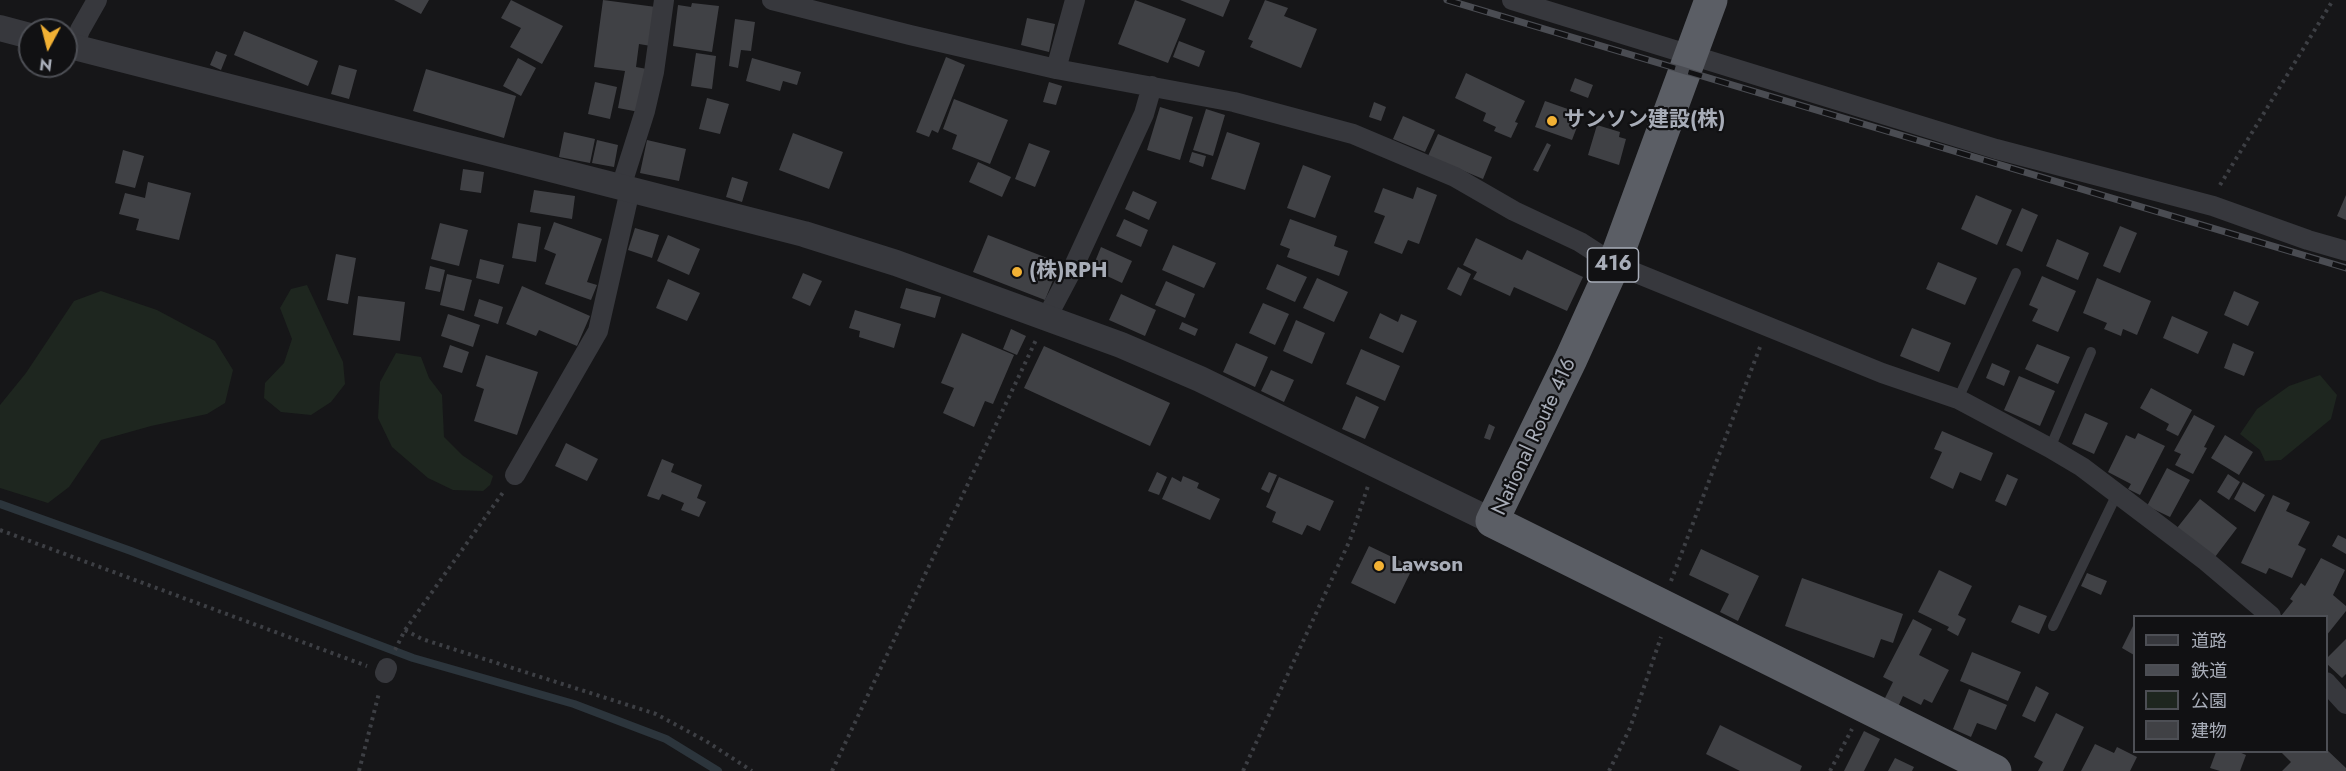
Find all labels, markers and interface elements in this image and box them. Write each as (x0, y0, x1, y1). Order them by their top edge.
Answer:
north arrow (18, 18, 78, 78)
text: N (38, 52, 54, 77)
place label: サンソン建設(株) (1564, 108, 1725, 134)
marker: サンソン建設(株) (1545, 114, 1559, 128)
road number: 416 (1588, 248, 1638, 282)
place label: (株)RPH (1029, 259, 1107, 285)
marker: (株)RPH (1010, 265, 1024, 279)
street label: National Route 416 (1487, 354, 1583, 520)
place label: Lawson (1391, 553, 1463, 579)
marker: Lawson (1372, 559, 1386, 573)
legend (2133, 615, 2328, 753)
text: 道路 (2191, 628, 2227, 654)
text: 鉄道 (2191, 658, 2227, 684)
text: 公園 (2191, 688, 2227, 714)
text: 建物 (2191, 718, 2227, 744)

